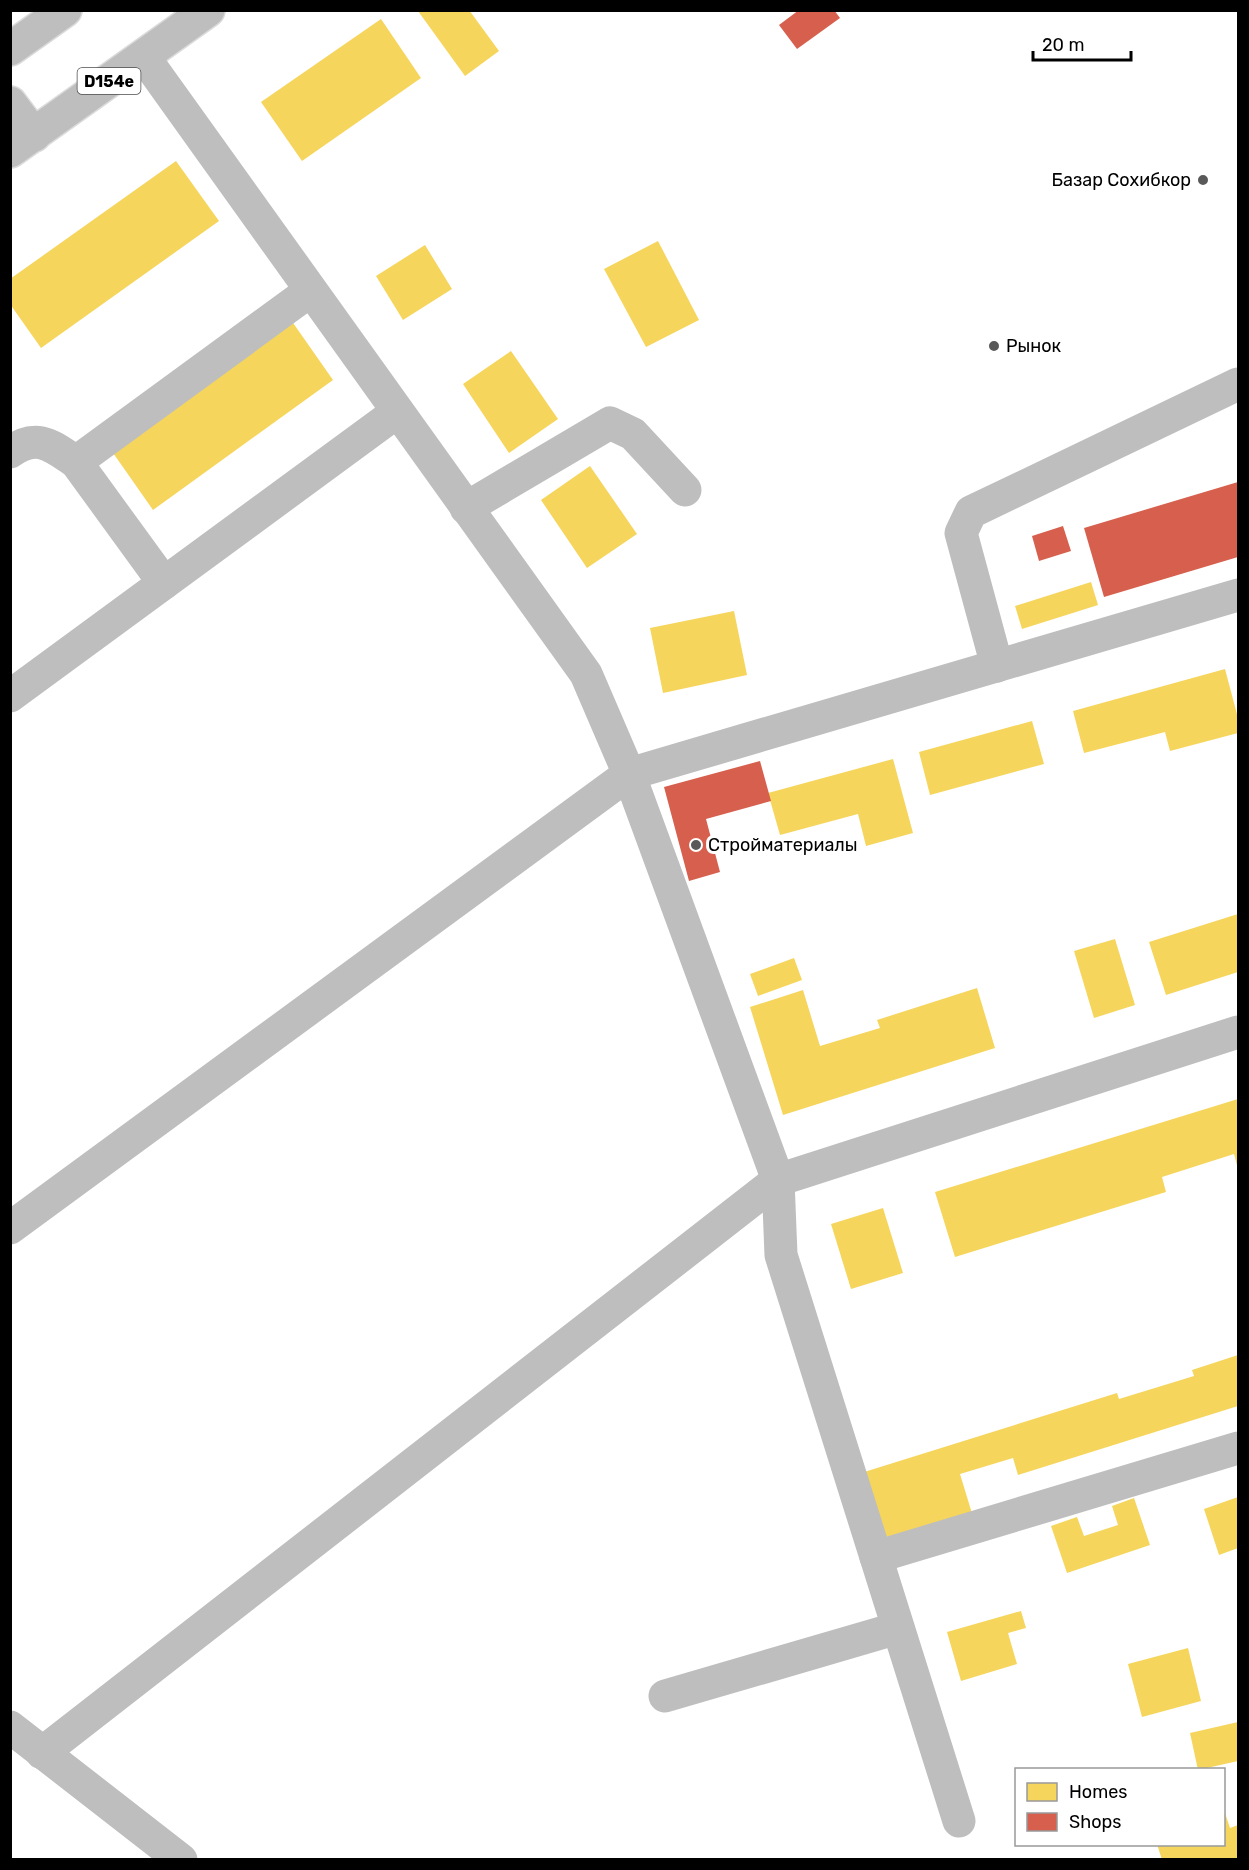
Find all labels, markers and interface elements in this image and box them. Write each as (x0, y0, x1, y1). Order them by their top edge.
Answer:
scale bar (1033, 24, 1130, 62)
text: 20 m (1042, 34, 1084, 56)
road number: D154e (78, 68, 140, 94)
place label: Базар Сохибкор (1052, 169, 1191, 191)
marker: Базар Сохибкор (1196, 173, 1210, 187)
place label: Рынок (1006, 335, 1062, 357)
marker: Рынок (987, 339, 1001, 353)
place label: Стройматериалы (708, 834, 858, 856)
marker: Стройматериалы (689, 838, 703, 852)
legend (1015, 1768, 1225, 1846)
text: Homes (1069, 1781, 1127, 1803)
text: Shops (1069, 1811, 1121, 1833)

